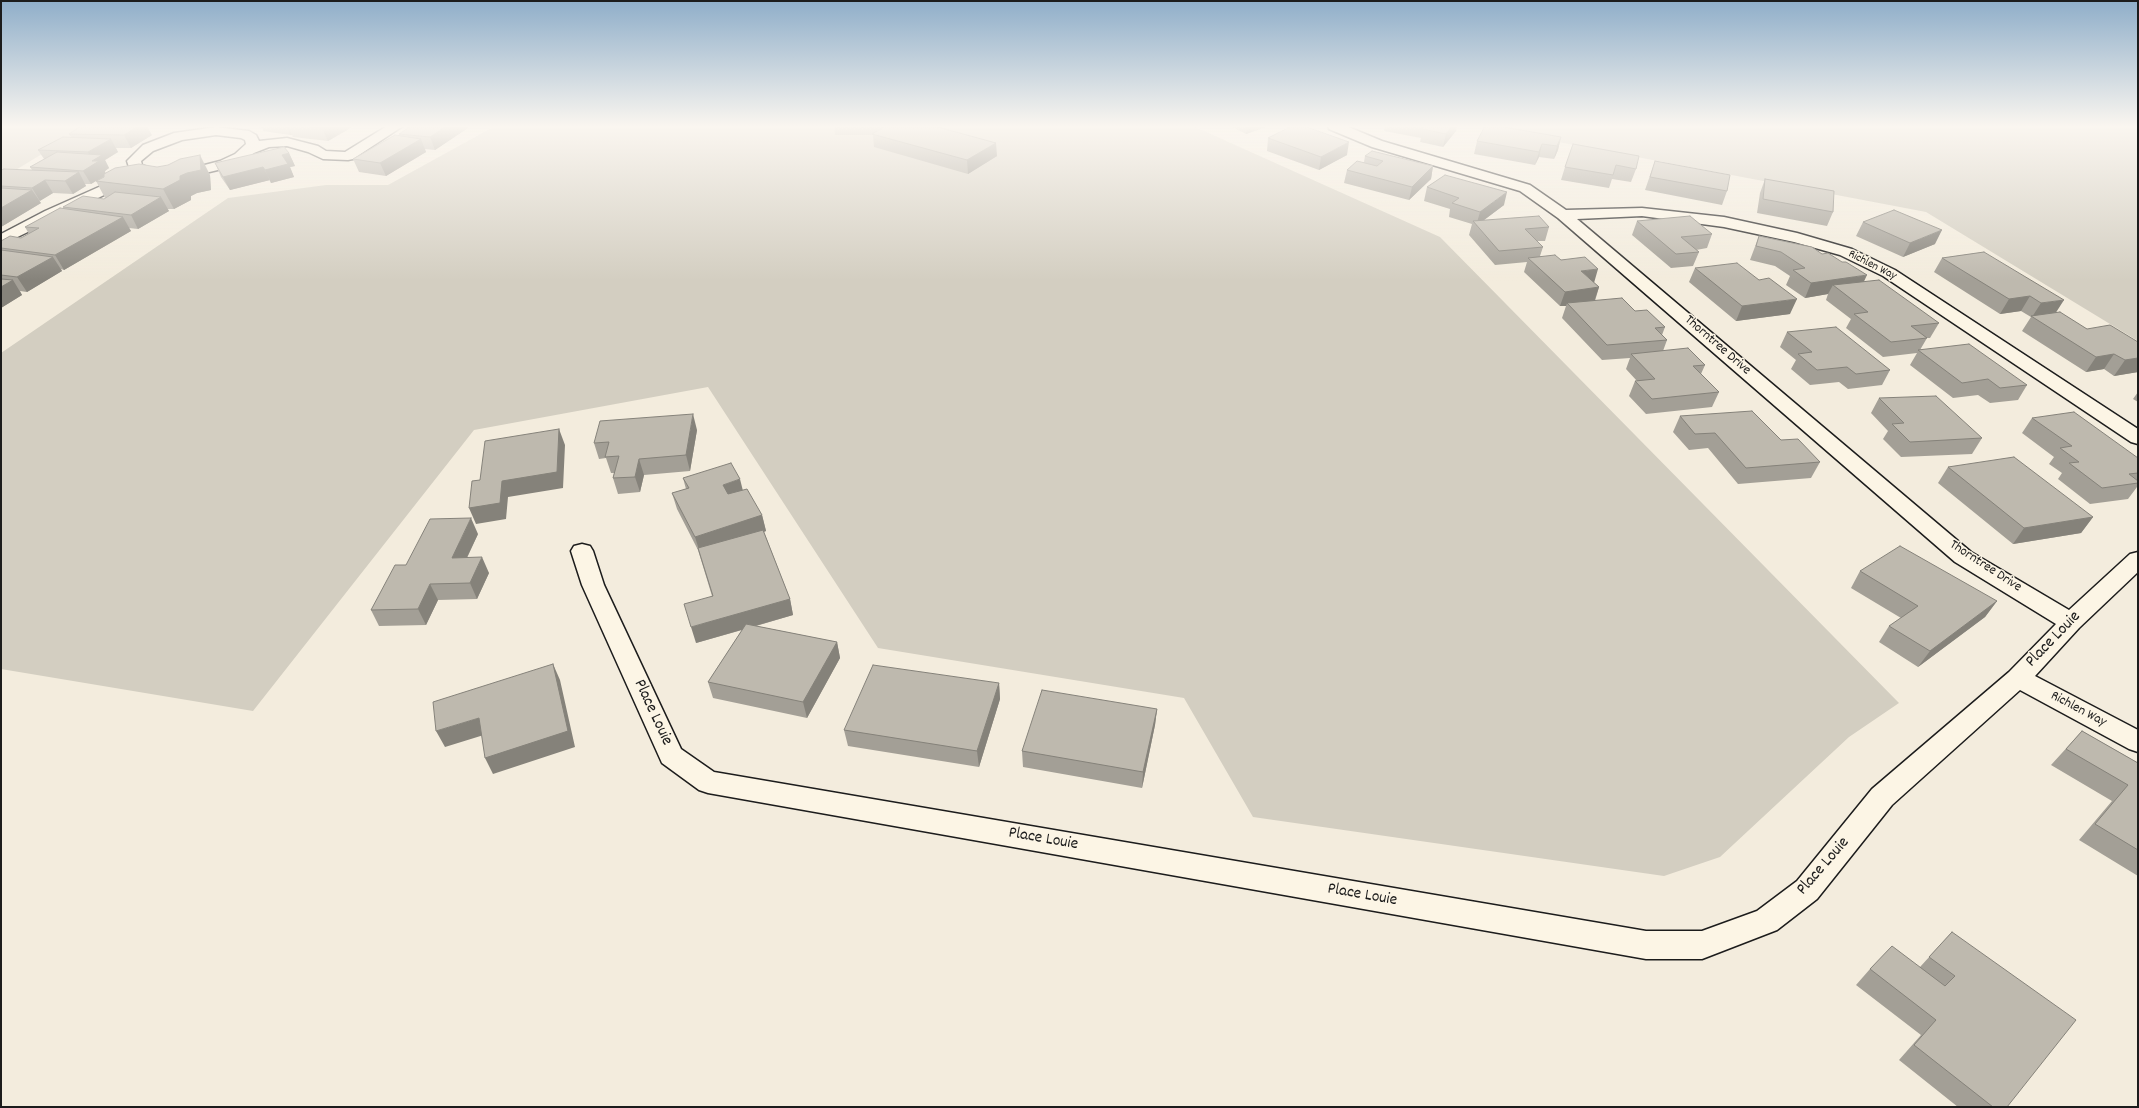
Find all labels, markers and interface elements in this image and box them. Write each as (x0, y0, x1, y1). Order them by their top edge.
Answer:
street label: Richlen Way (1845, 248, 1899, 284)
street label: Thorntree Drive (1680, 313, 1754, 379)
street label: Thorntree Drive (1946, 537, 2024, 597)
street label: Place Louie (2022, 608, 2086, 672)
street label: Place Louie (628, 677, 676, 749)
street label: Richlen Way (2047, 688, 2109, 732)
street label: Place Louie (1007, 824, 1079, 856)
street label: Place Louie (1793, 834, 1855, 900)
street label: Place Louie (1326, 880, 1398, 912)

